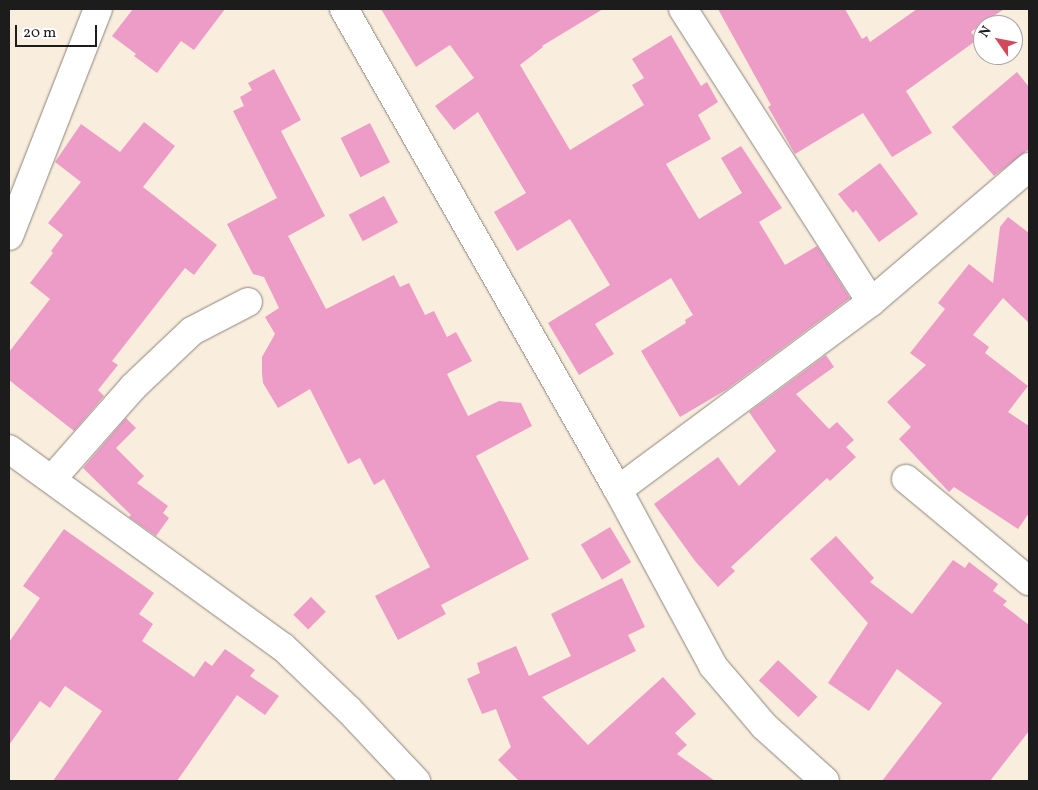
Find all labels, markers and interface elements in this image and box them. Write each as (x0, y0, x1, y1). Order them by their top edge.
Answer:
scale bar (18, 15, 100, 47)
north arrow (973, 15, 1023, 65)
text: 20 m (23, 23, 56, 44)
text: N (975, 23, 997, 42)

